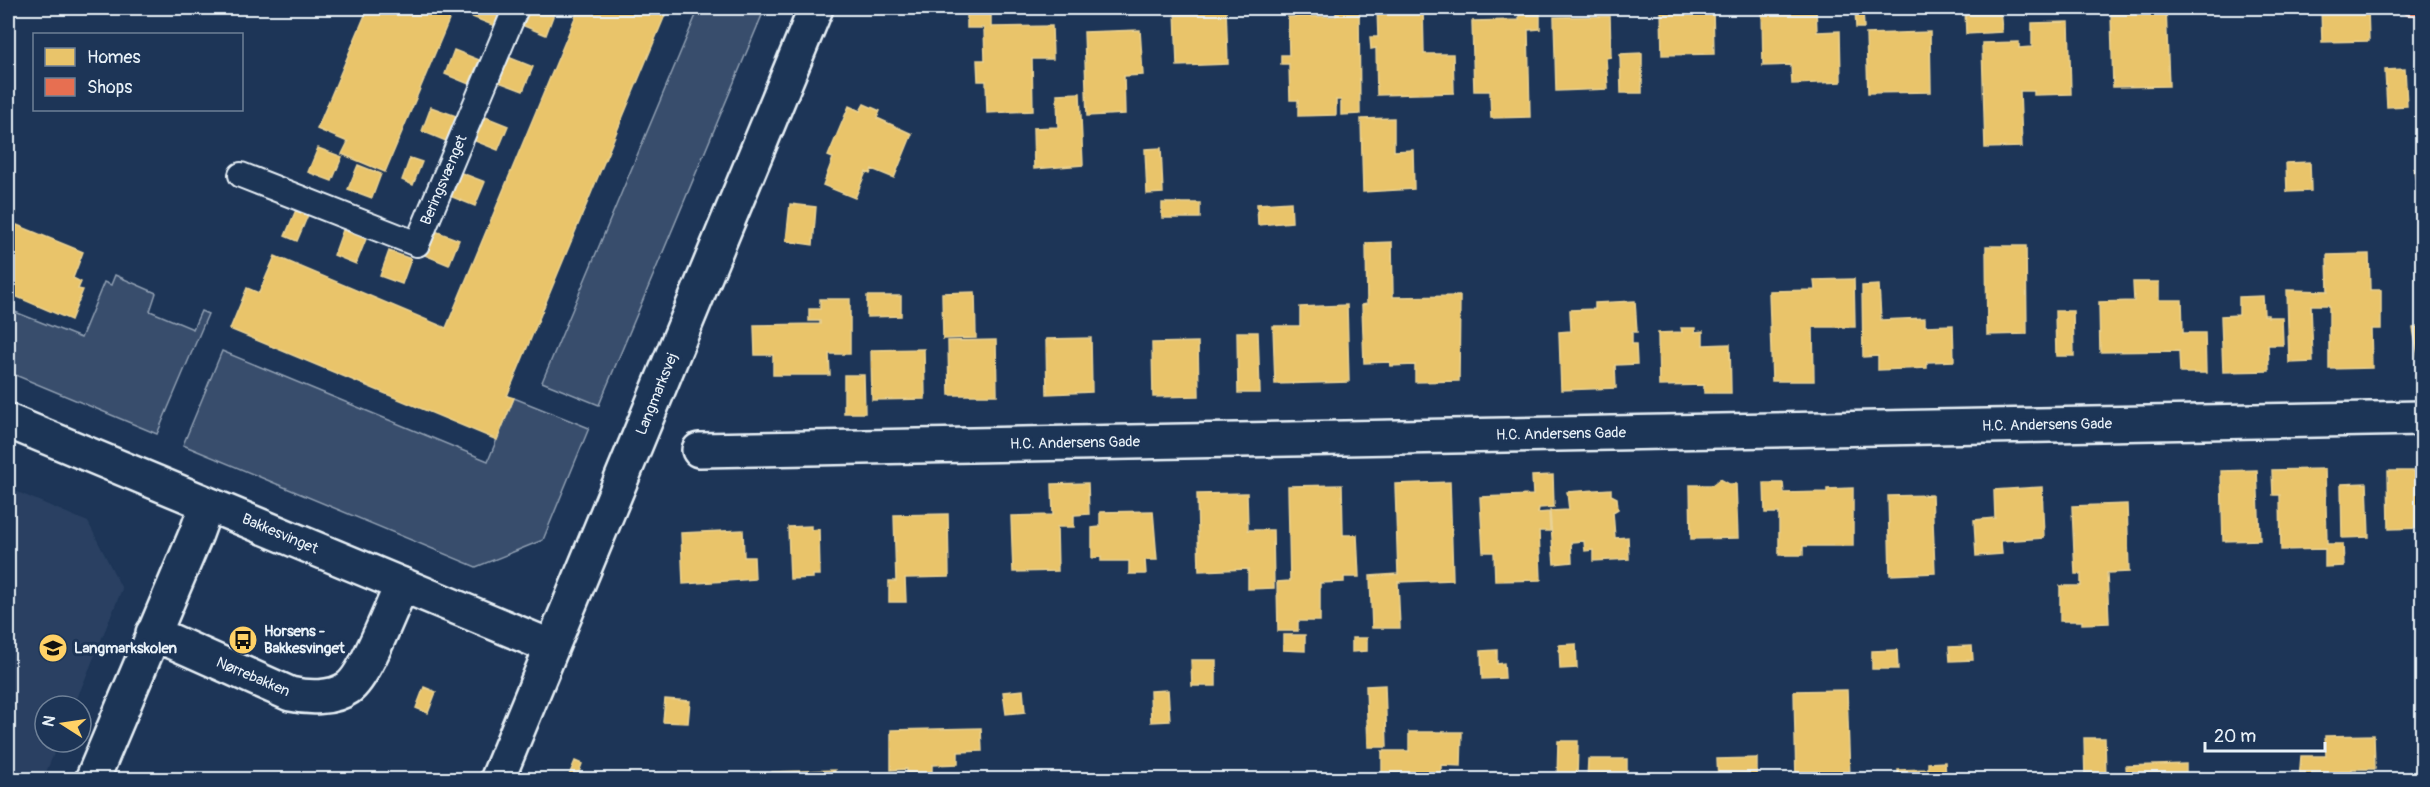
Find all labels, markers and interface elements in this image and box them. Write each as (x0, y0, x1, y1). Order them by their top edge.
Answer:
legend (33, 33, 243, 111)
text: Homes (87, 46, 140, 69)
text: Shops (87, 76, 132, 99)
street label: Beringsvænget (416, 131, 472, 228)
street label: Langmarksvej (632, 350, 682, 438)
street label: H.C. Andersens Gade (1982, 414, 2113, 436)
street label: H.C. Andersens Gade (1496, 423, 1627, 445)
street label: H.C. Andersens Gade (1010, 432, 1141, 454)
street label: Bakkesvinget (239, 509, 322, 559)
place label: Horsens - Bakkesvinget (264, 622, 346, 658)
bus stop icon: Horsens - Bakkesvinget (227, 624, 259, 656)
school or university icon: Langmarkskolen (37, 632, 69, 664)
place label: Langmarkskolen (74, 639, 178, 658)
street label: Nørrebakken (213, 653, 293, 701)
north arrow (33, 694, 93, 754)
text: N (38, 714, 60, 728)
scale bar (2205, 715, 2325, 753)
text: 20 m (2214, 725, 2256, 748)

